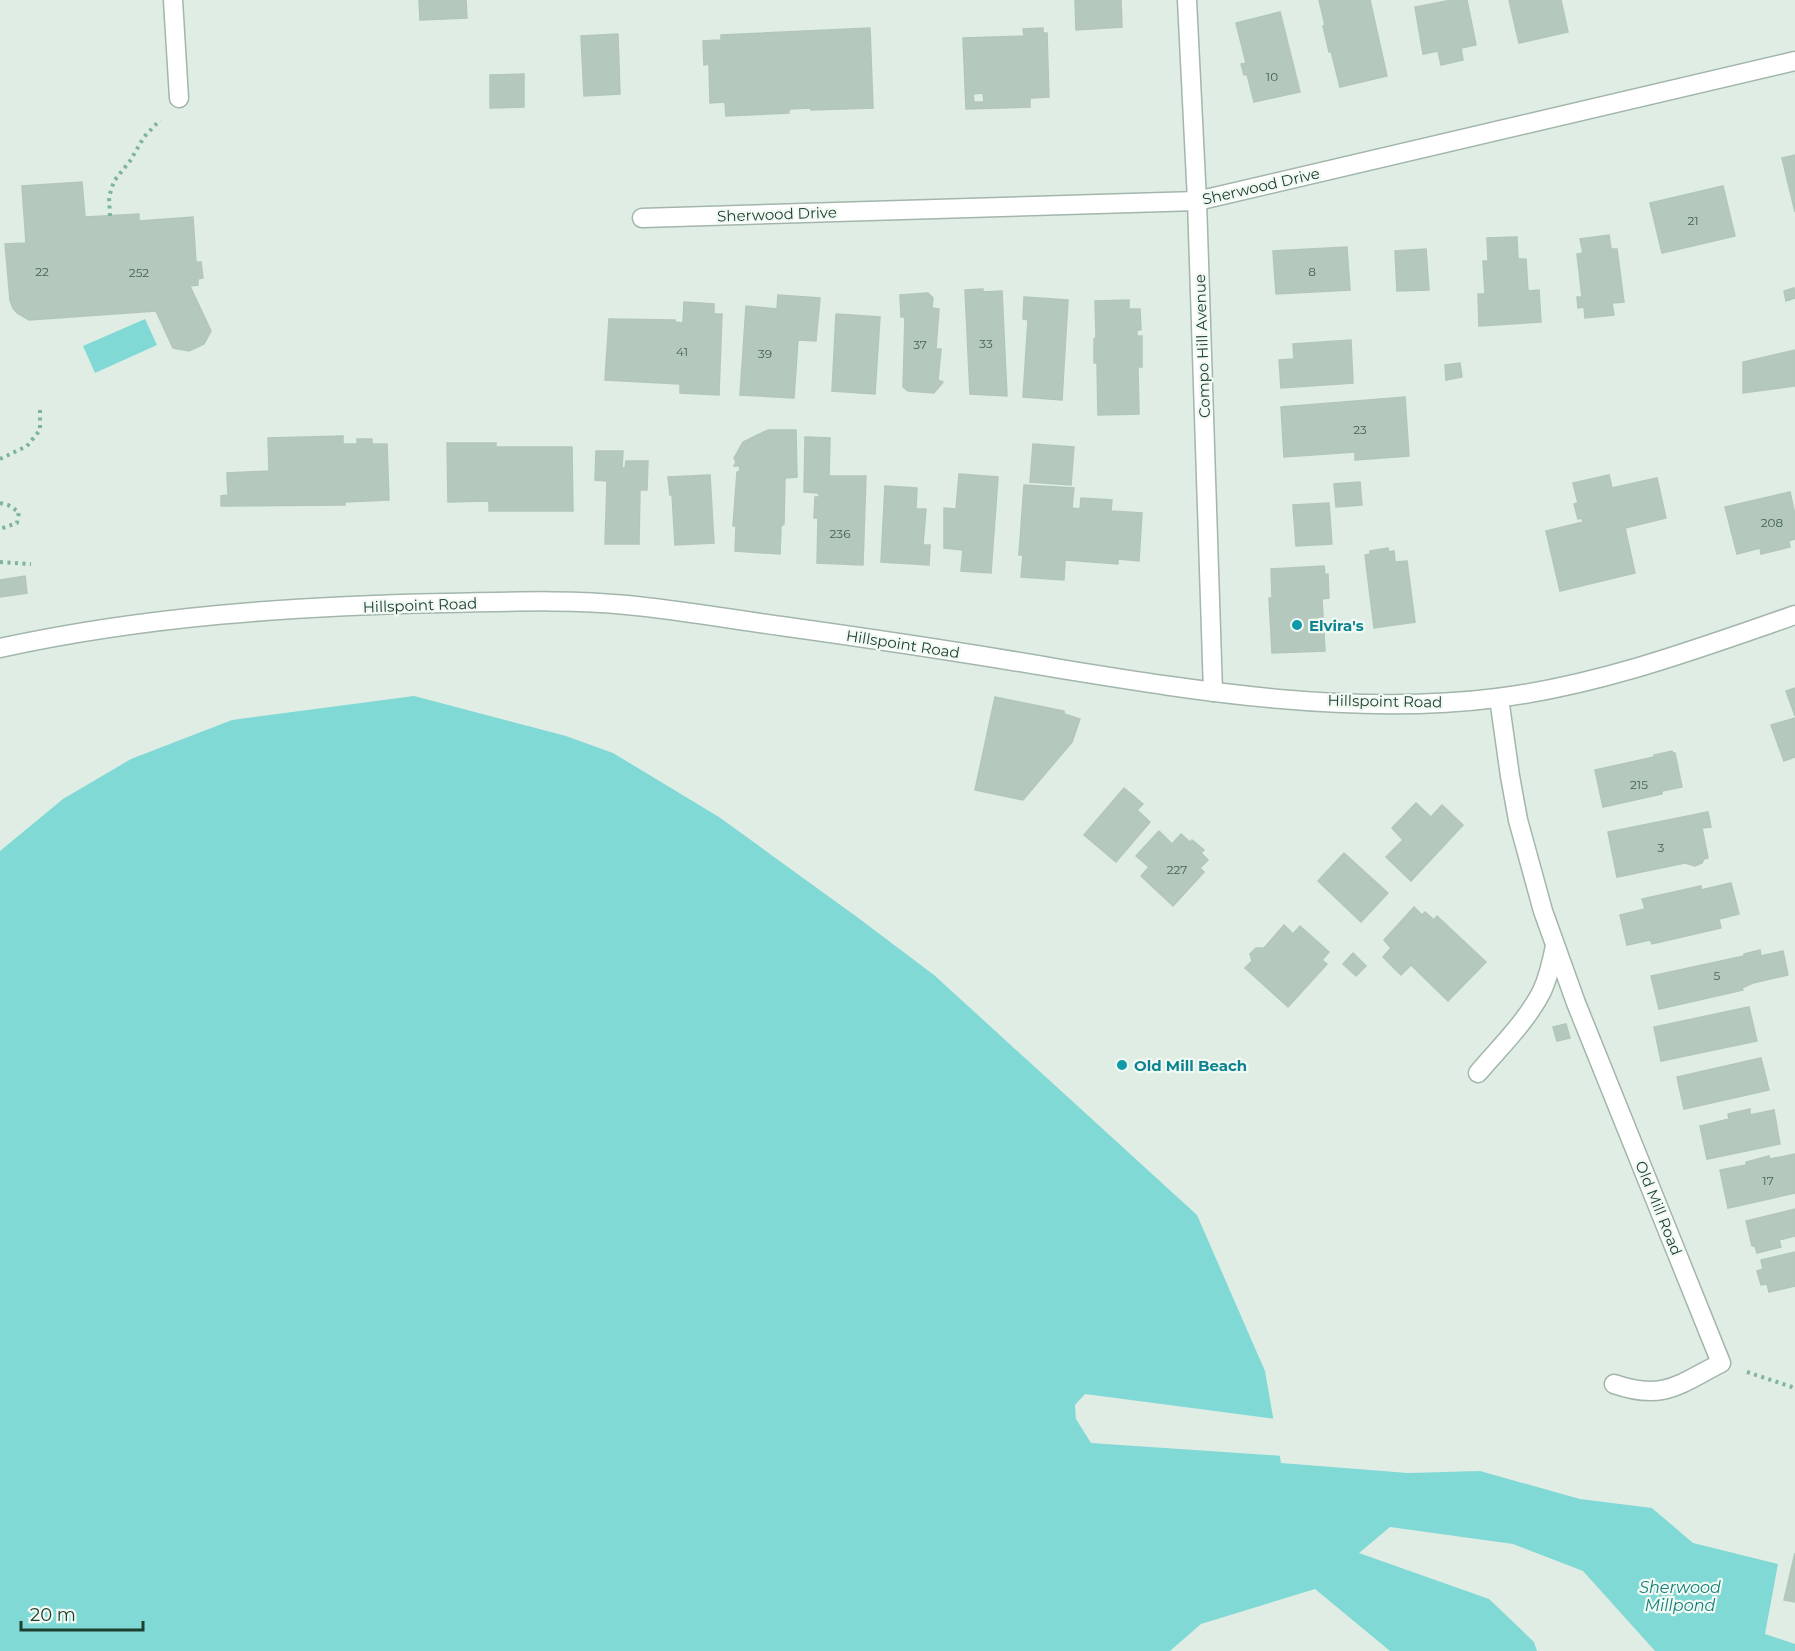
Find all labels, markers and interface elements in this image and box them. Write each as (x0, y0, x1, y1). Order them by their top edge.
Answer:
house number: 10 (1266, 69, 1278, 84)
street label: Sherwood Drive (1200, 163, 1322, 209)
street label: Sherwood Drive (717, 202, 837, 226)
house number: 21 (1687, 213, 1699, 228)
house number: 22 (35, 264, 49, 279)
house number: 8 (1308, 264, 1316, 279)
house number: 252 (129, 265, 149, 280)
street label: Compo Hill Avenue (1190, 274, 1214, 418)
house number: 33 (979, 336, 993, 351)
house number: 37 (913, 337, 927, 352)
house number: 41 (676, 344, 688, 359)
house number: 39 (758, 346, 772, 361)
house number: 23 (1353, 422, 1367, 437)
house number: 208 (1761, 515, 1784, 530)
house number: 236 (830, 526, 850, 541)
street label: Hillspoint Road (362, 594, 478, 616)
place label: Elvira's (1309, 616, 1364, 635)
marker: Elvira's (1290, 618, 1304, 632)
street label: Hillspoint Road (845, 626, 961, 662)
street label: Hillspoint Road (1328, 691, 1442, 711)
house number: 215 (1630, 777, 1648, 792)
house number: 3 (1658, 840, 1665, 855)
house number: 227 (1167, 862, 1187, 877)
house number: 5 (1714, 968, 1721, 983)
place label: Old Mill Beach (1134, 1056, 1247, 1075)
marker: Old Mill Beach (1115, 1058, 1129, 1072)
street label: Old Mill Road (1631, 1158, 1687, 1258)
house number: 17 (1762, 1173, 1774, 1188)
water label: Sherwood Millpond (1639, 1578, 1721, 1615)
scale bar (21, 1594, 142, 1632)
text: 20 m (30, 1604, 76, 1626)

